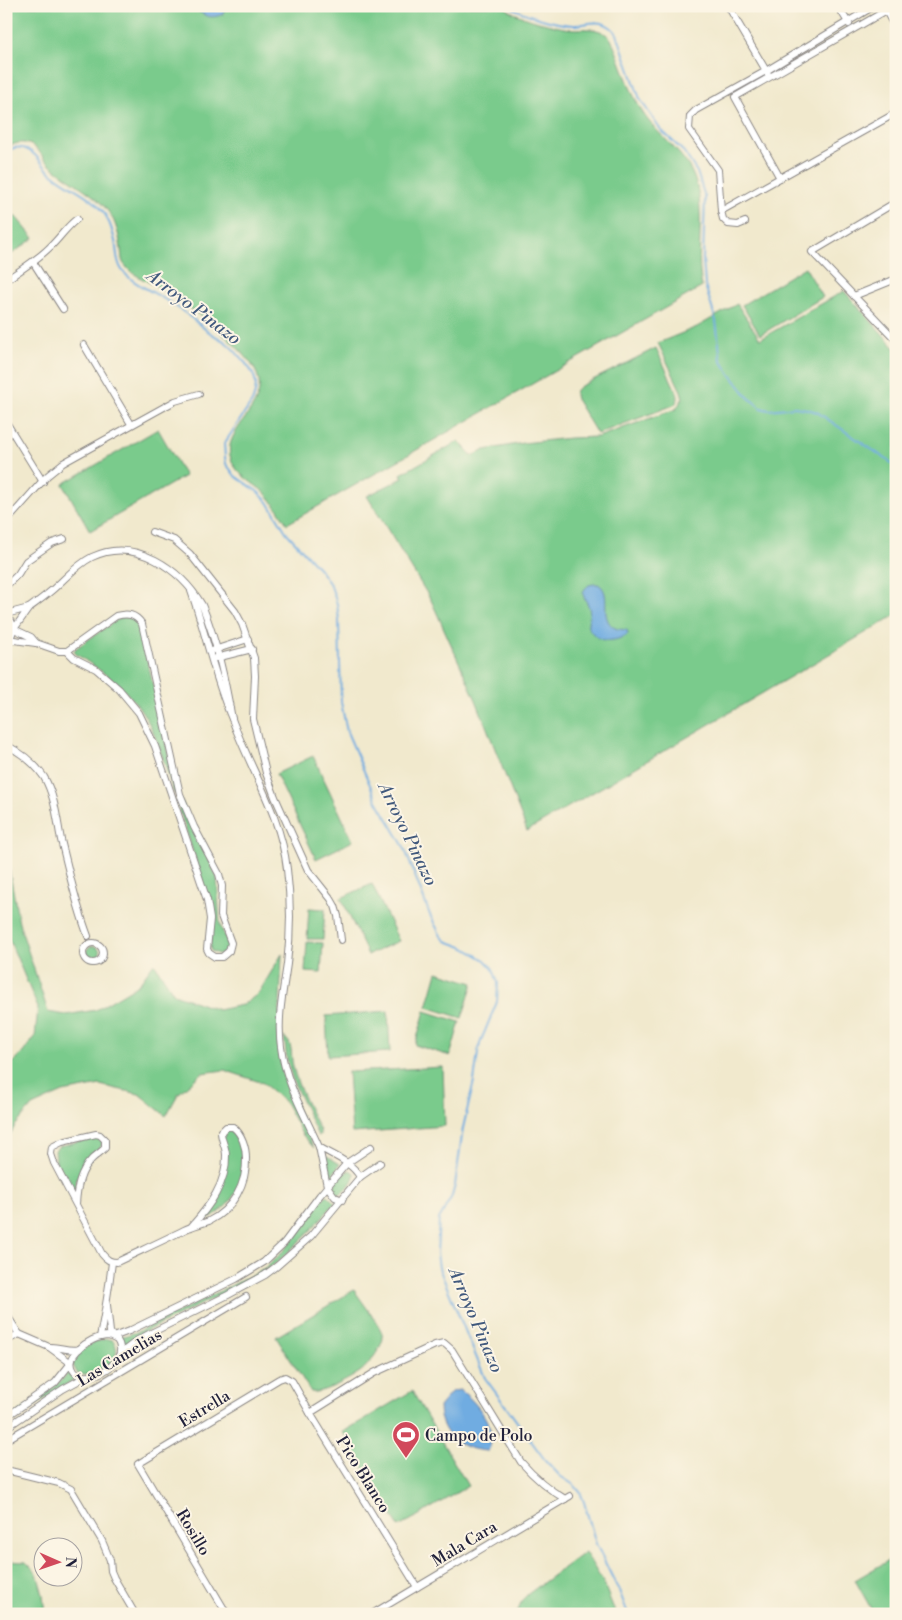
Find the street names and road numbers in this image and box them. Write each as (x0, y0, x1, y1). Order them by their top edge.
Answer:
street label: Las Camelias (74, 1325, 166, 1391)
street label: Estrella (175, 1385, 235, 1432)
street label: Pico Blanco (332, 1432, 395, 1517)
street label: Rosillo (172, 1506, 215, 1559)
street label: Mala Cara (428, 1516, 501, 1571)

